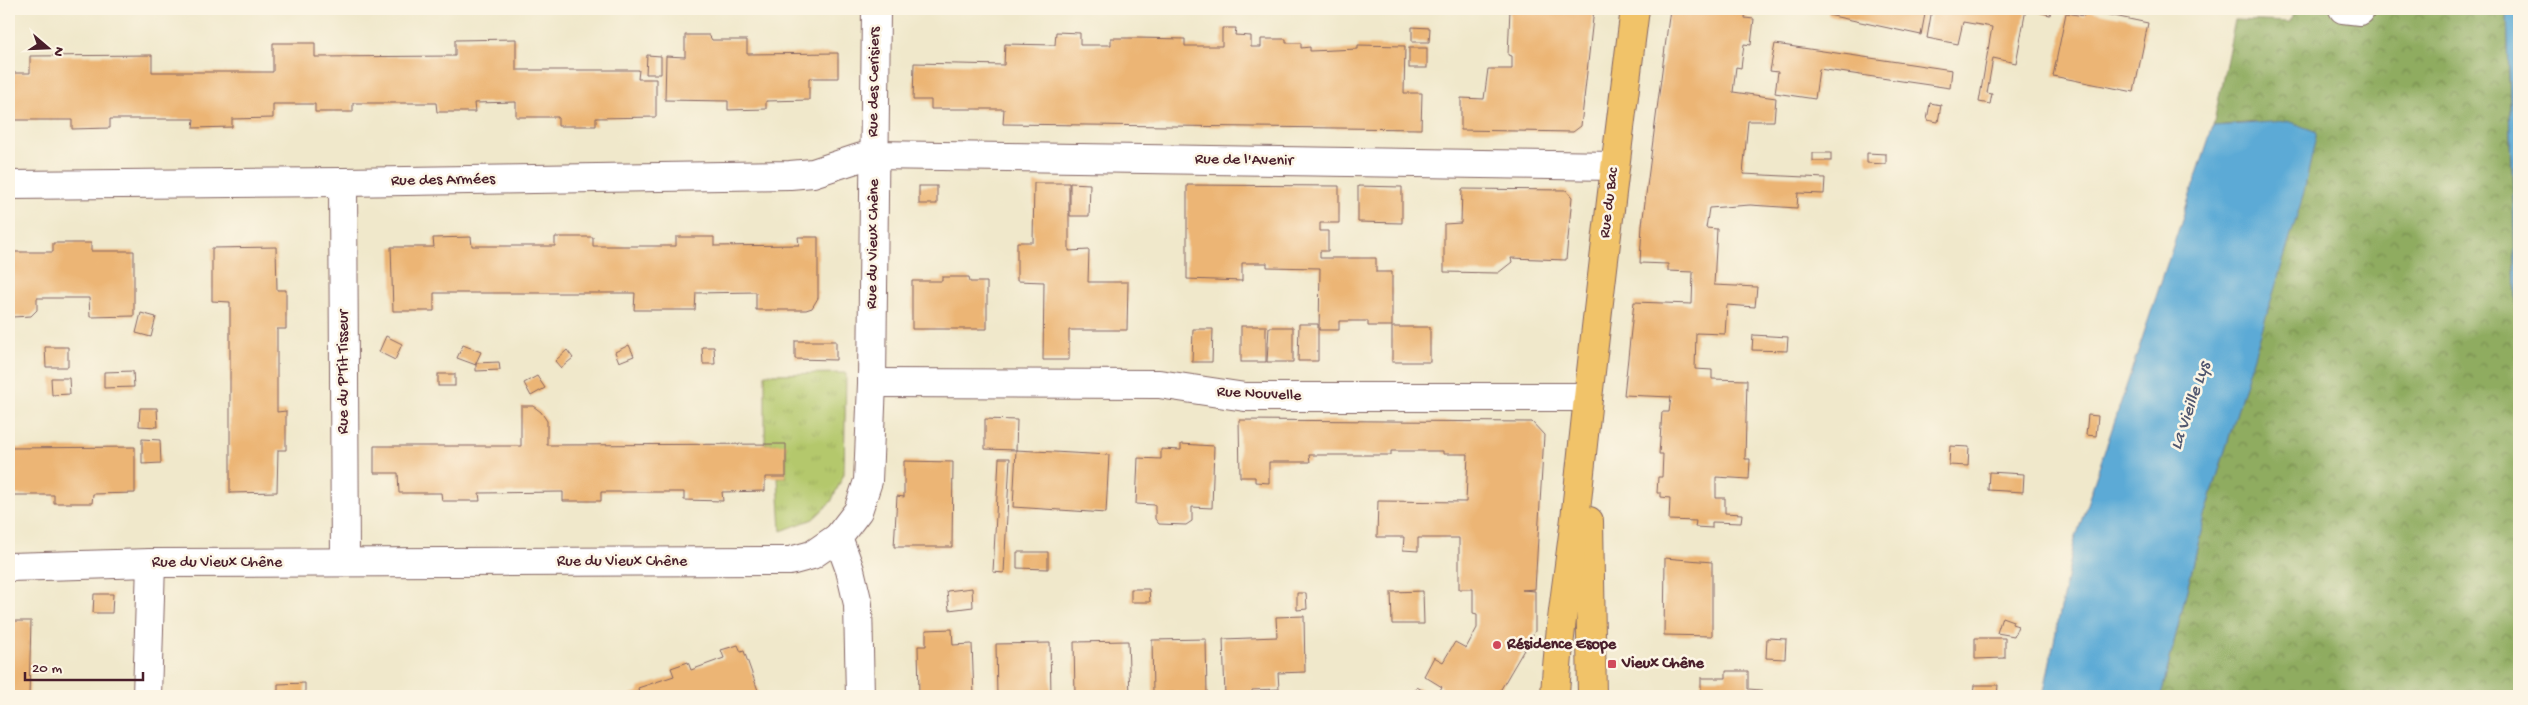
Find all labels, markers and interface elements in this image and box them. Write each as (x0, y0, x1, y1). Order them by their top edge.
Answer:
north arrow (22, 22, 72, 72)
street label: Rue des Cerisiers (865, 25, 885, 137)
text: N (48, 44, 67, 59)
street label: Rue de l'Avenir (1195, 151, 1295, 171)
street label: Rue du Bac (1596, 166, 1624, 239)
street label: Rue des Armées (391, 171, 496, 191)
street label: Rue du Vieux Chêne (863, 178, 885, 309)
street label: Rue du P'Tit Tisseur (335, 309, 354, 434)
water label: La Vieille Lys (2166, 357, 2217, 453)
street label: Rue Nouvelle (1216, 383, 1303, 407)
street label: Rue du Vieux Chêne (557, 553, 688, 572)
street label: Rue du Vieux Chêne (152, 554, 283, 573)
place label: Résidence Esope (1506, 636, 1617, 655)
marker: Résidence Esope (1491, 639, 1503, 651)
scale bar (25, 650, 142, 682)
place label: Vieux Chêne (1621, 655, 1704, 674)
marker: Vieux Chêne (1606, 658, 1618, 670)
text: 20 m (32, 660, 62, 678)

